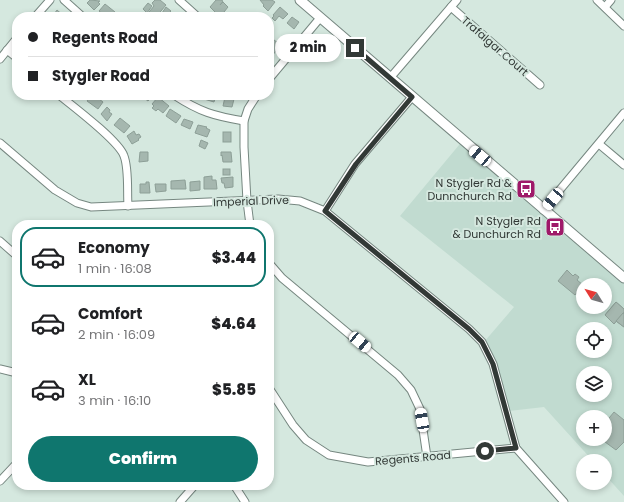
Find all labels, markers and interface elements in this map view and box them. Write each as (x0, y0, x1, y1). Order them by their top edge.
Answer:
street label: Trafalgar Court (458, 12, 532, 80)
text: Regents Road (52, 27, 158, 48)
callout: 2 min (275, 34, 341, 62)
text: 2 min (290, 38, 326, 57)
route end (346, 39, 364, 57)
text: Stygler Road (52, 65, 150, 86)
car (467, 144, 493, 168)
place label: N Stygler Rd & Dunnchurch Rd (427, 175, 513, 204)
bus stop icon: N Stygler Rd & Dunnchurch Rd (515, 178, 537, 200)
car (541, 186, 565, 212)
street label: Imperial Drive (213, 192, 289, 210)
place label: N Stygler Rd & Dunchurch Rd (452, 213, 541, 242)
bus stop icon: N Stygler Rd & Dunchurch Rd (544, 216, 566, 238)
text: Economy (78, 237, 150, 258)
icon: car (30, 239, 66, 275)
text: $3.44 (212, 247, 256, 268)
text: 1 min · 16:08 (78, 259, 152, 278)
north arrow (576, 278, 612, 314)
map controls (576, 278, 612, 490)
text: Comfort (78, 303, 142, 324)
icon: car (30, 305, 66, 341)
text: $4.64 (211, 313, 256, 334)
button: locate (576, 322, 612, 358)
text: 2 min · 16:09 (78, 325, 155, 344)
car (347, 330, 373, 354)
button: layers (576, 366, 612, 402)
text: XL (78, 369, 96, 390)
icon: car (30, 371, 66, 407)
text: $5.85 (212, 379, 256, 400)
text: 3 min · 16:10 (78, 391, 151, 410)
car (414, 407, 430, 433)
button: + (576, 410, 612, 446)
button: Confirm (28, 436, 258, 482)
route start (476, 442, 494, 460)
street label: Regents Road (374, 447, 452, 469)
button: − (576, 454, 612, 490)

